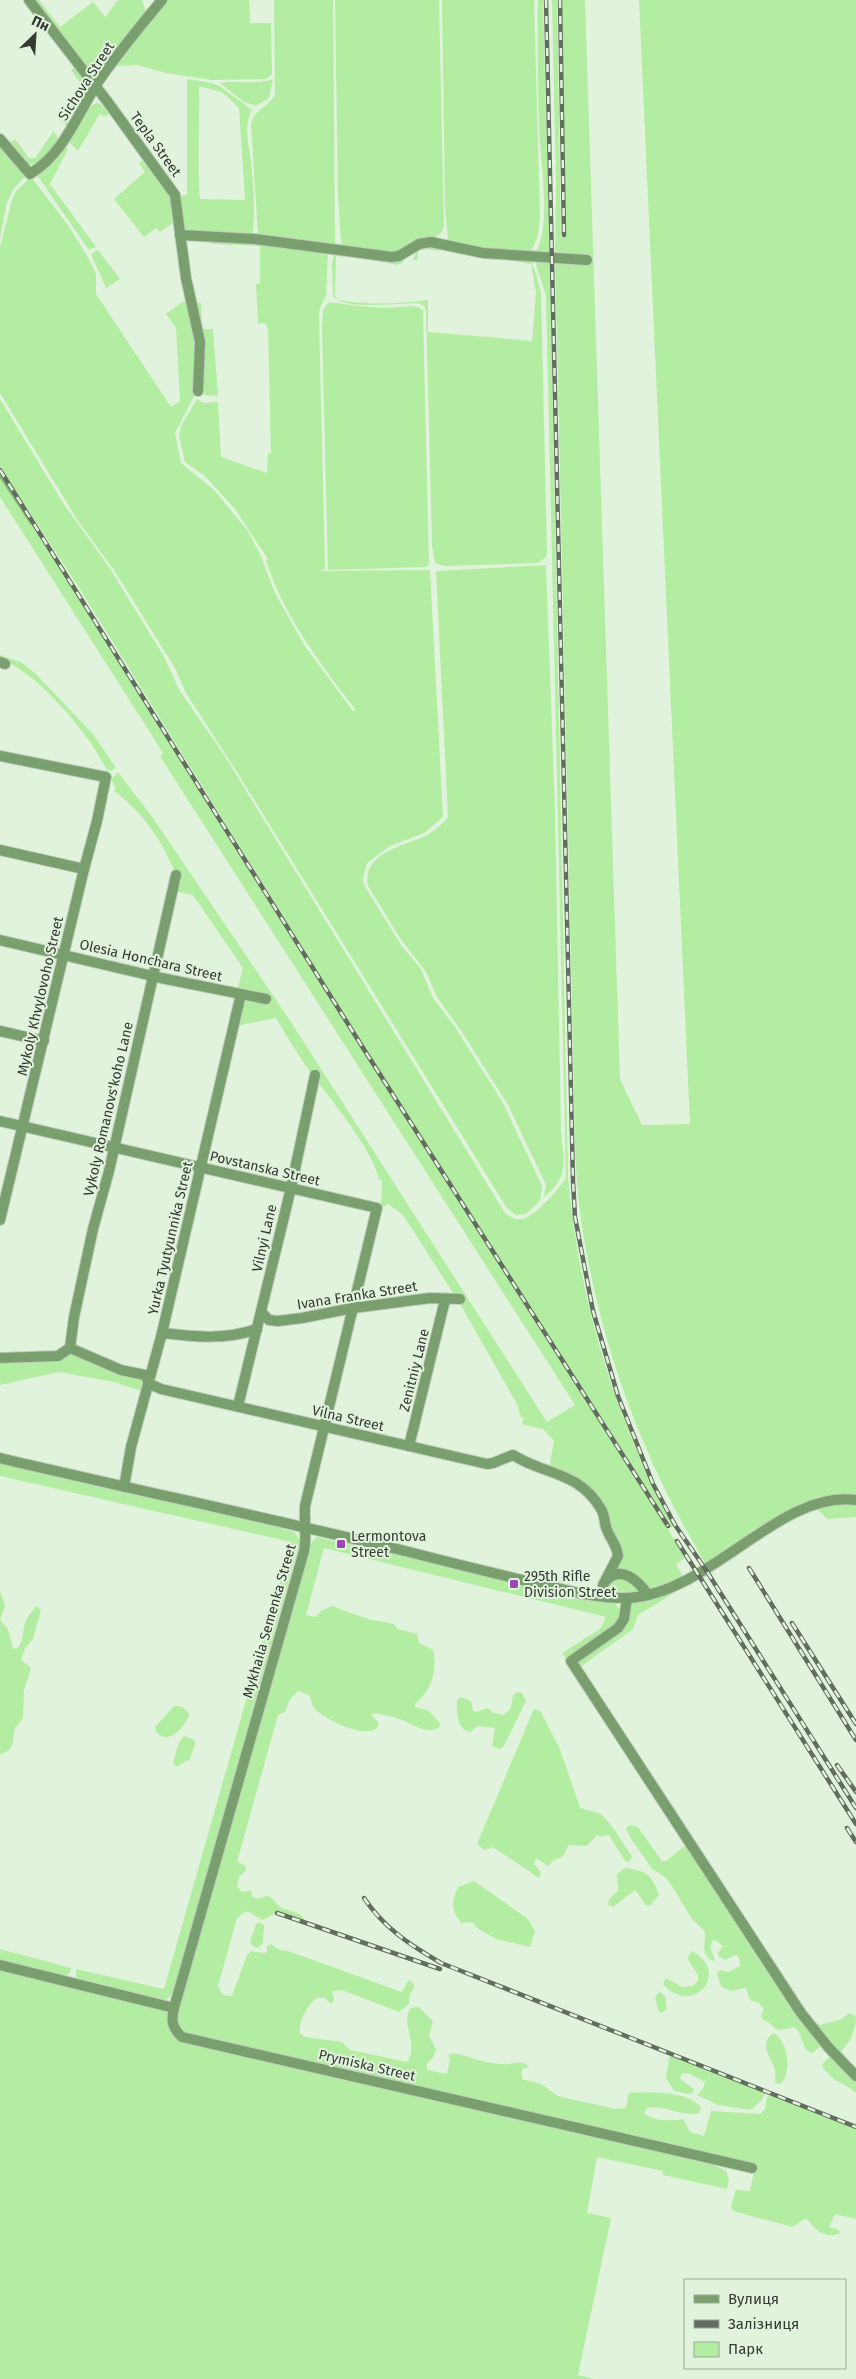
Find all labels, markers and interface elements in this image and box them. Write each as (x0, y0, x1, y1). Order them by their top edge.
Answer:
north arrow (10, 10, 60, 60)
text: Пн (29, 12, 52, 35)
street label: Sichova Street (55, 38, 119, 124)
street label: Tepla Street (126, 109, 185, 181)
street label: Mykoly Khvylovoho Street (14, 914, 67, 1077)
street label: Olesia Honchara Street (78, 936, 225, 985)
street label: Vykoly Romanovs'koho Lane (80, 1020, 137, 1198)
street label: Povstanska Street (208, 1148, 323, 1190)
street label: Yurka Tyutyunnika Street (145, 1159, 197, 1317)
street label: Vilnyi Lane (248, 1203, 281, 1274)
street label: Ivana Franka Street (296, 1277, 419, 1313)
street label: Zenitniy Lane (396, 1327, 433, 1413)
street label: Vilna Street (310, 1402, 386, 1435)
place label: Lermontova Street (351, 1528, 426, 1561)
marker: Lermontova Street (335, 1538, 347, 1550)
street label: Mykhaila Semenka Street (239, 1541, 300, 1700)
place label: 295th Rifle Division Street (524, 1568, 617, 1601)
marker: 295th Rifle Division Street (508, 1578, 520, 1590)
street label: Prymiska Street (317, 2046, 418, 2085)
legend (684, 2279, 846, 2369)
text: Вулиця (728, 2290, 779, 2308)
text: Залізниця (728, 2315, 799, 2333)
text: Парк (728, 2340, 763, 2358)

